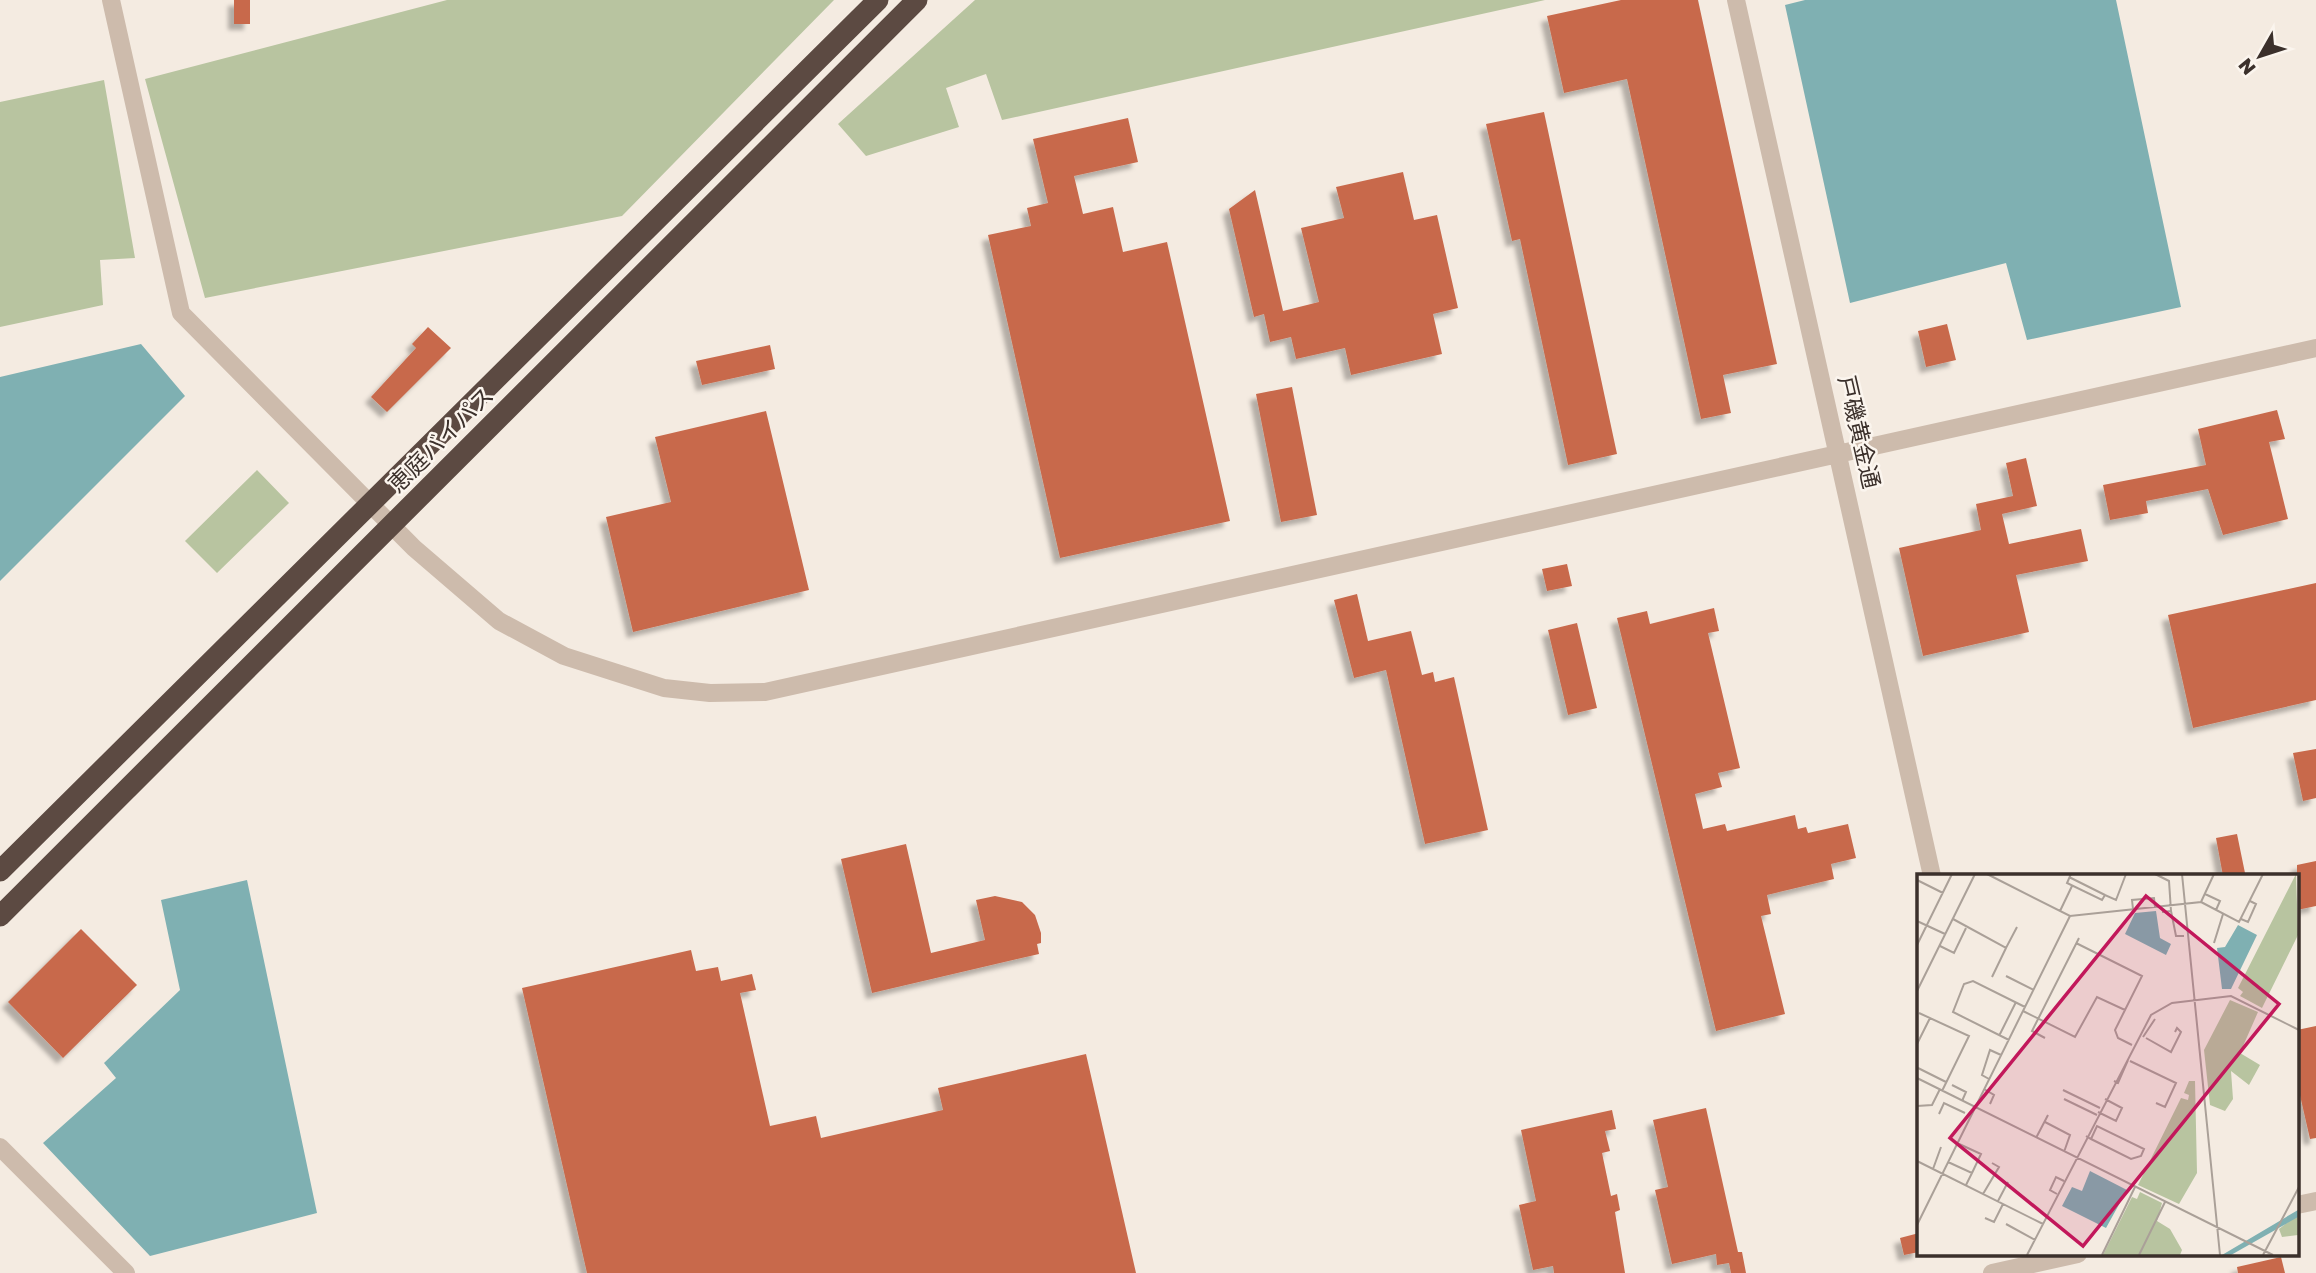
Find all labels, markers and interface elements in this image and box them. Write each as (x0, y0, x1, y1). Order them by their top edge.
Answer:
north arrow (2225, 21, 2295, 91)
text: N (2233, 54, 2260, 80)
street label: 戸磯黄金通 (1833, 373, 1887, 491)
street label: 恵庭バイパス (382, 381, 499, 498)
inset map (1917, 874, 2298, 1256)

